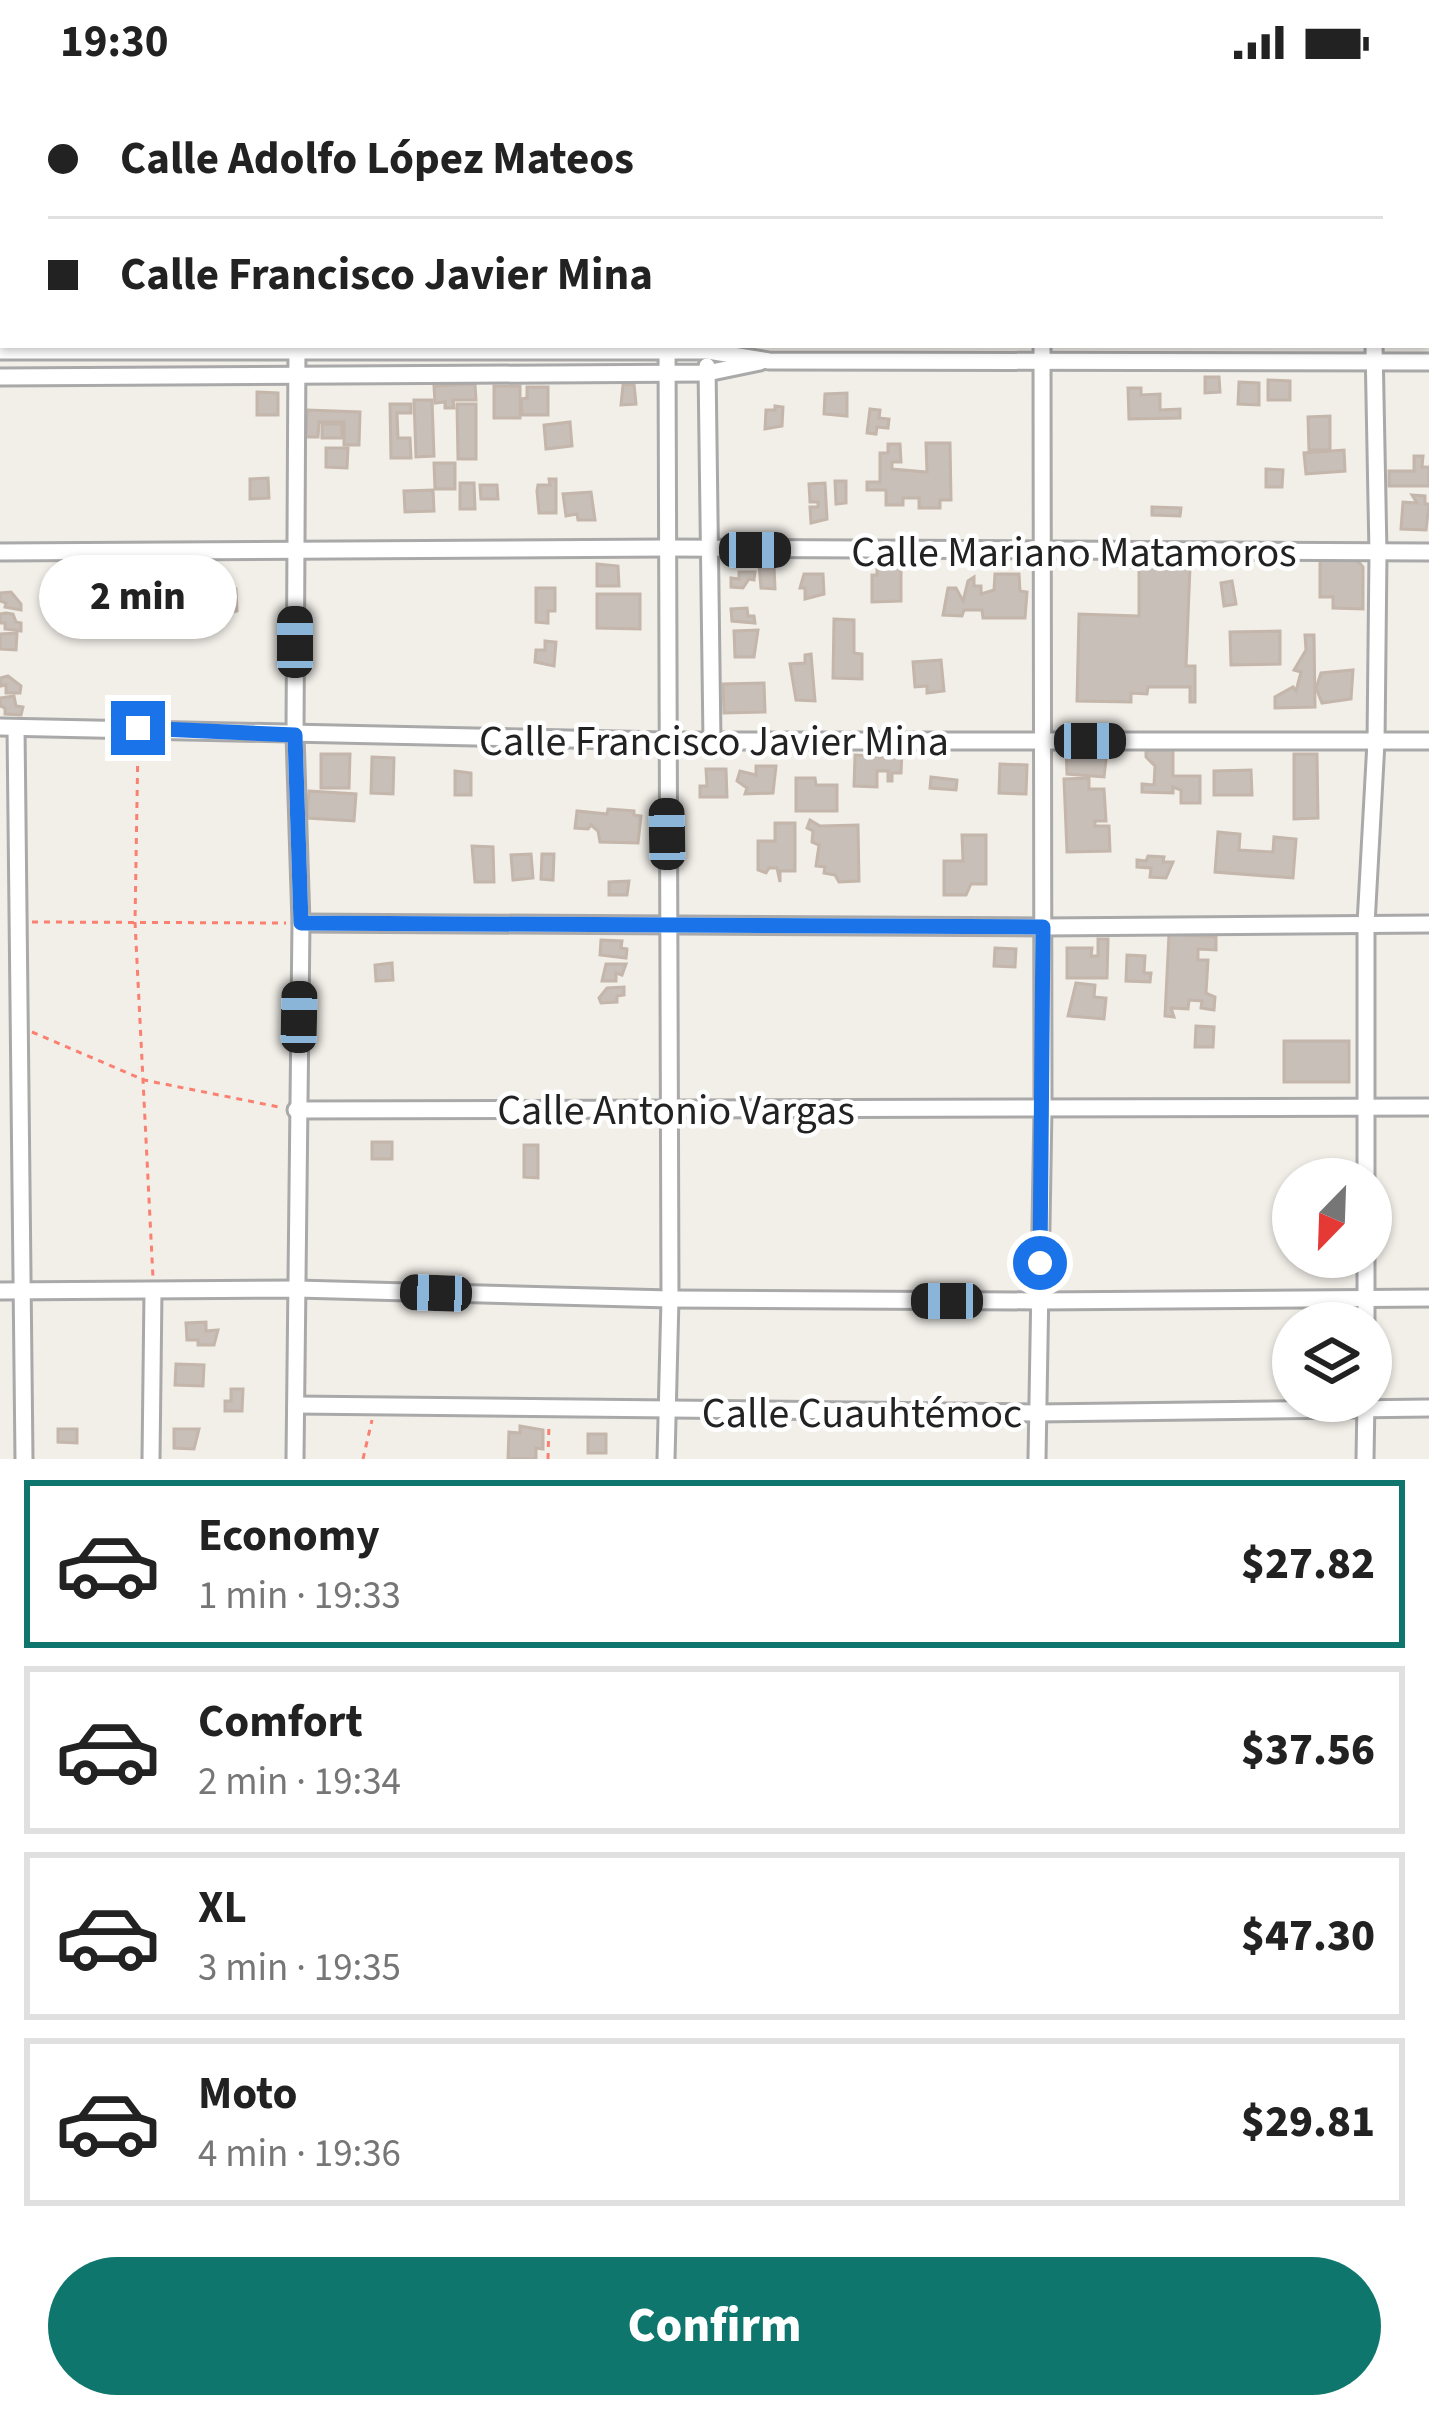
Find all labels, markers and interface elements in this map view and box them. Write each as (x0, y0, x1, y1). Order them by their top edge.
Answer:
text: 19:30 (60, 10, 169, 74)
text: Calle Adolfo López Mateos (120, 127, 634, 191)
text: Calle Francisco Javier Mina (120, 243, 653, 307)
street label: Calle Mariano Matamoros (851, 523, 1297, 583)
car (719, 532, 791, 568)
callout: 2 min (39, 554, 237, 638)
text: 2 min (90, 569, 186, 625)
car (277, 606, 313, 678)
route end (111, 701, 165, 755)
street label: Calle Francisco Javier Mina (479, 712, 949, 772)
car (1054, 723, 1126, 759)
car (648, 798, 686, 870)
car (280, 981, 318, 1053)
street label: Calle Antonio Vargas (497, 1081, 855, 1141)
north arrow (1272, 1158, 1392, 1278)
map controls (1272, 1158, 1392, 1422)
route start (1013, 1236, 1067, 1290)
car (399, 1274, 473, 1312)
car (911, 1283, 983, 1319)
button: layers (1272, 1302, 1392, 1422)
street label: Calle Cuauhtémoc (702, 1384, 1022, 1444)
text: Economy (198, 1504, 380, 1568)
icon: car (54, 1510, 162, 1618)
text: $27.82 (1241, 1532, 1375, 1596)
text: 1 min · 19:33 (198, 1568, 401, 1624)
text: Comfort (198, 1690, 363, 1754)
icon: car (54, 1696, 162, 1804)
text: $37.56 (1241, 1718, 1375, 1782)
text: 2 min · 19:34 (198, 1754, 401, 1810)
text: XL (198, 1876, 247, 1940)
icon: car (54, 1882, 162, 1990)
text: $47.30 (1241, 1904, 1375, 1968)
text: 3 min · 19:35 (198, 1940, 401, 1996)
text: Moto (198, 2062, 297, 2126)
icon: car (54, 2068, 162, 2176)
text: $29.81 (1241, 2090, 1375, 2154)
text: 4 min · 19:36 (198, 2126, 401, 2182)
button: Confirm (48, 2257, 1381, 2395)

